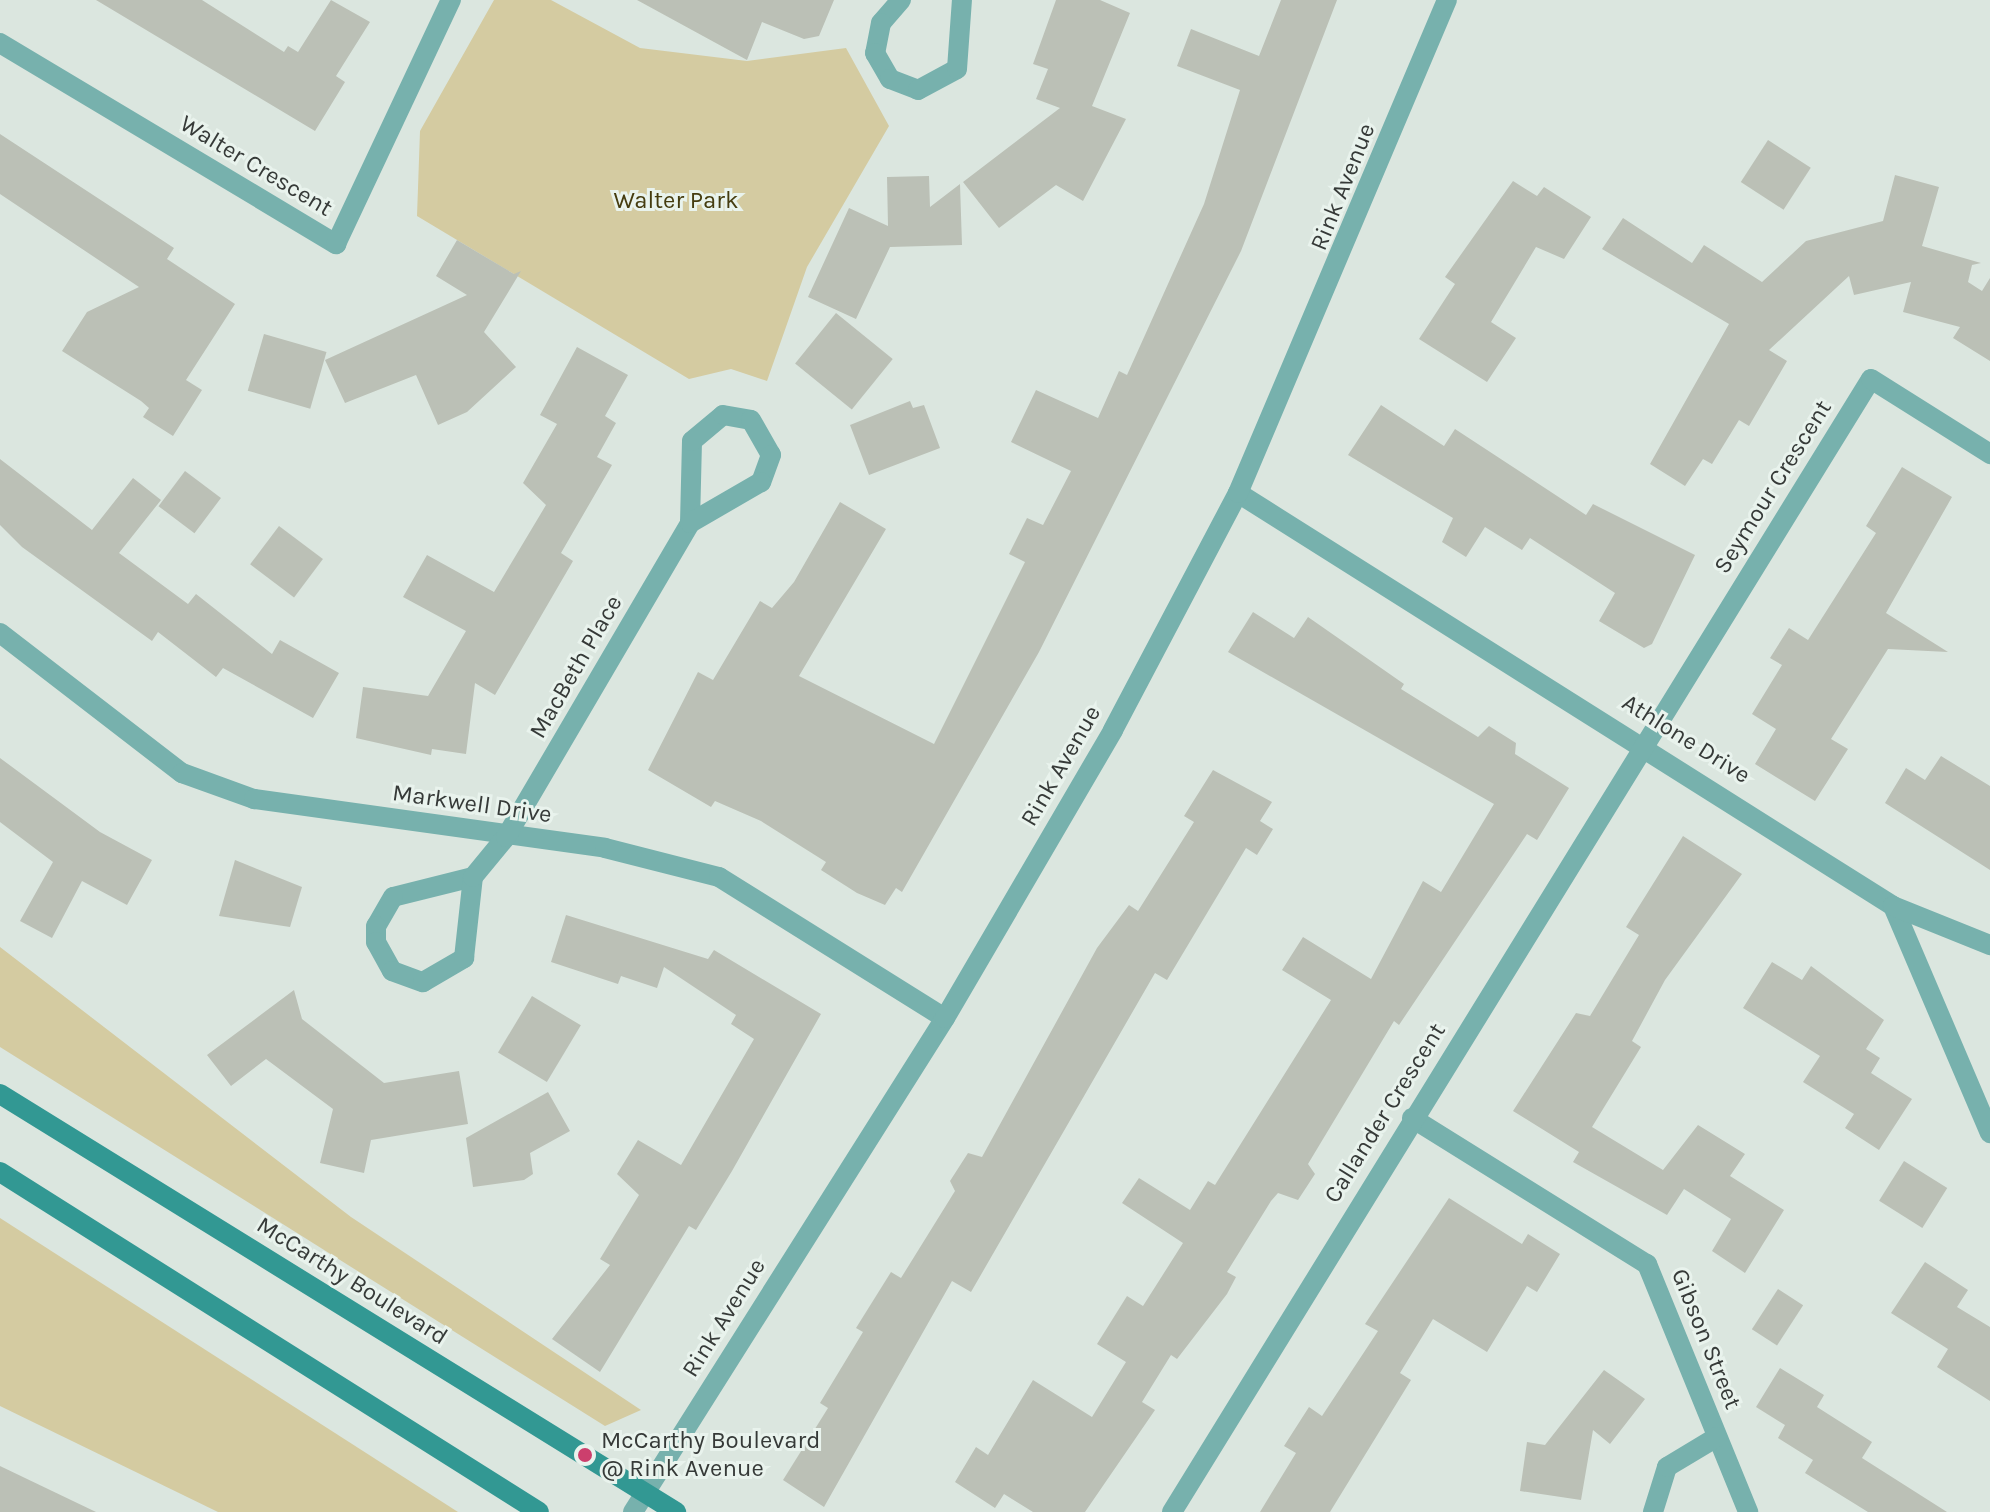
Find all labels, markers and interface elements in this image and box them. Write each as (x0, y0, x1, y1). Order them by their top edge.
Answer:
street label: Walter Crescent (174, 109, 338, 223)
street label: Rink Avenue (1304, 119, 1382, 255)
park label: Walter Park (613, 187, 739, 215)
street label: Seymour Crescent (1708, 395, 1838, 579)
street label: MacBeth Place (523, 590, 629, 744)
street label: Athlone Drive (1617, 688, 1755, 790)
street label: Rink Avenue (1015, 701, 1107, 831)
street label: Markwell Drive (390, 779, 554, 829)
street label: Callander Crescent (1318, 1018, 1452, 1208)
street label: McCarthy Boulevard (251, 1211, 453, 1351)
street label: Rink Avenue (676, 1253, 772, 1383)
street label: Gibson Street (1665, 1265, 1747, 1413)
place label: McCarthy Boulevard @ Rink Avenue (601, 1427, 820, 1483)
marker: McCarthy Boulevard @ Rink Avenue (576, 1446, 594, 1464)

